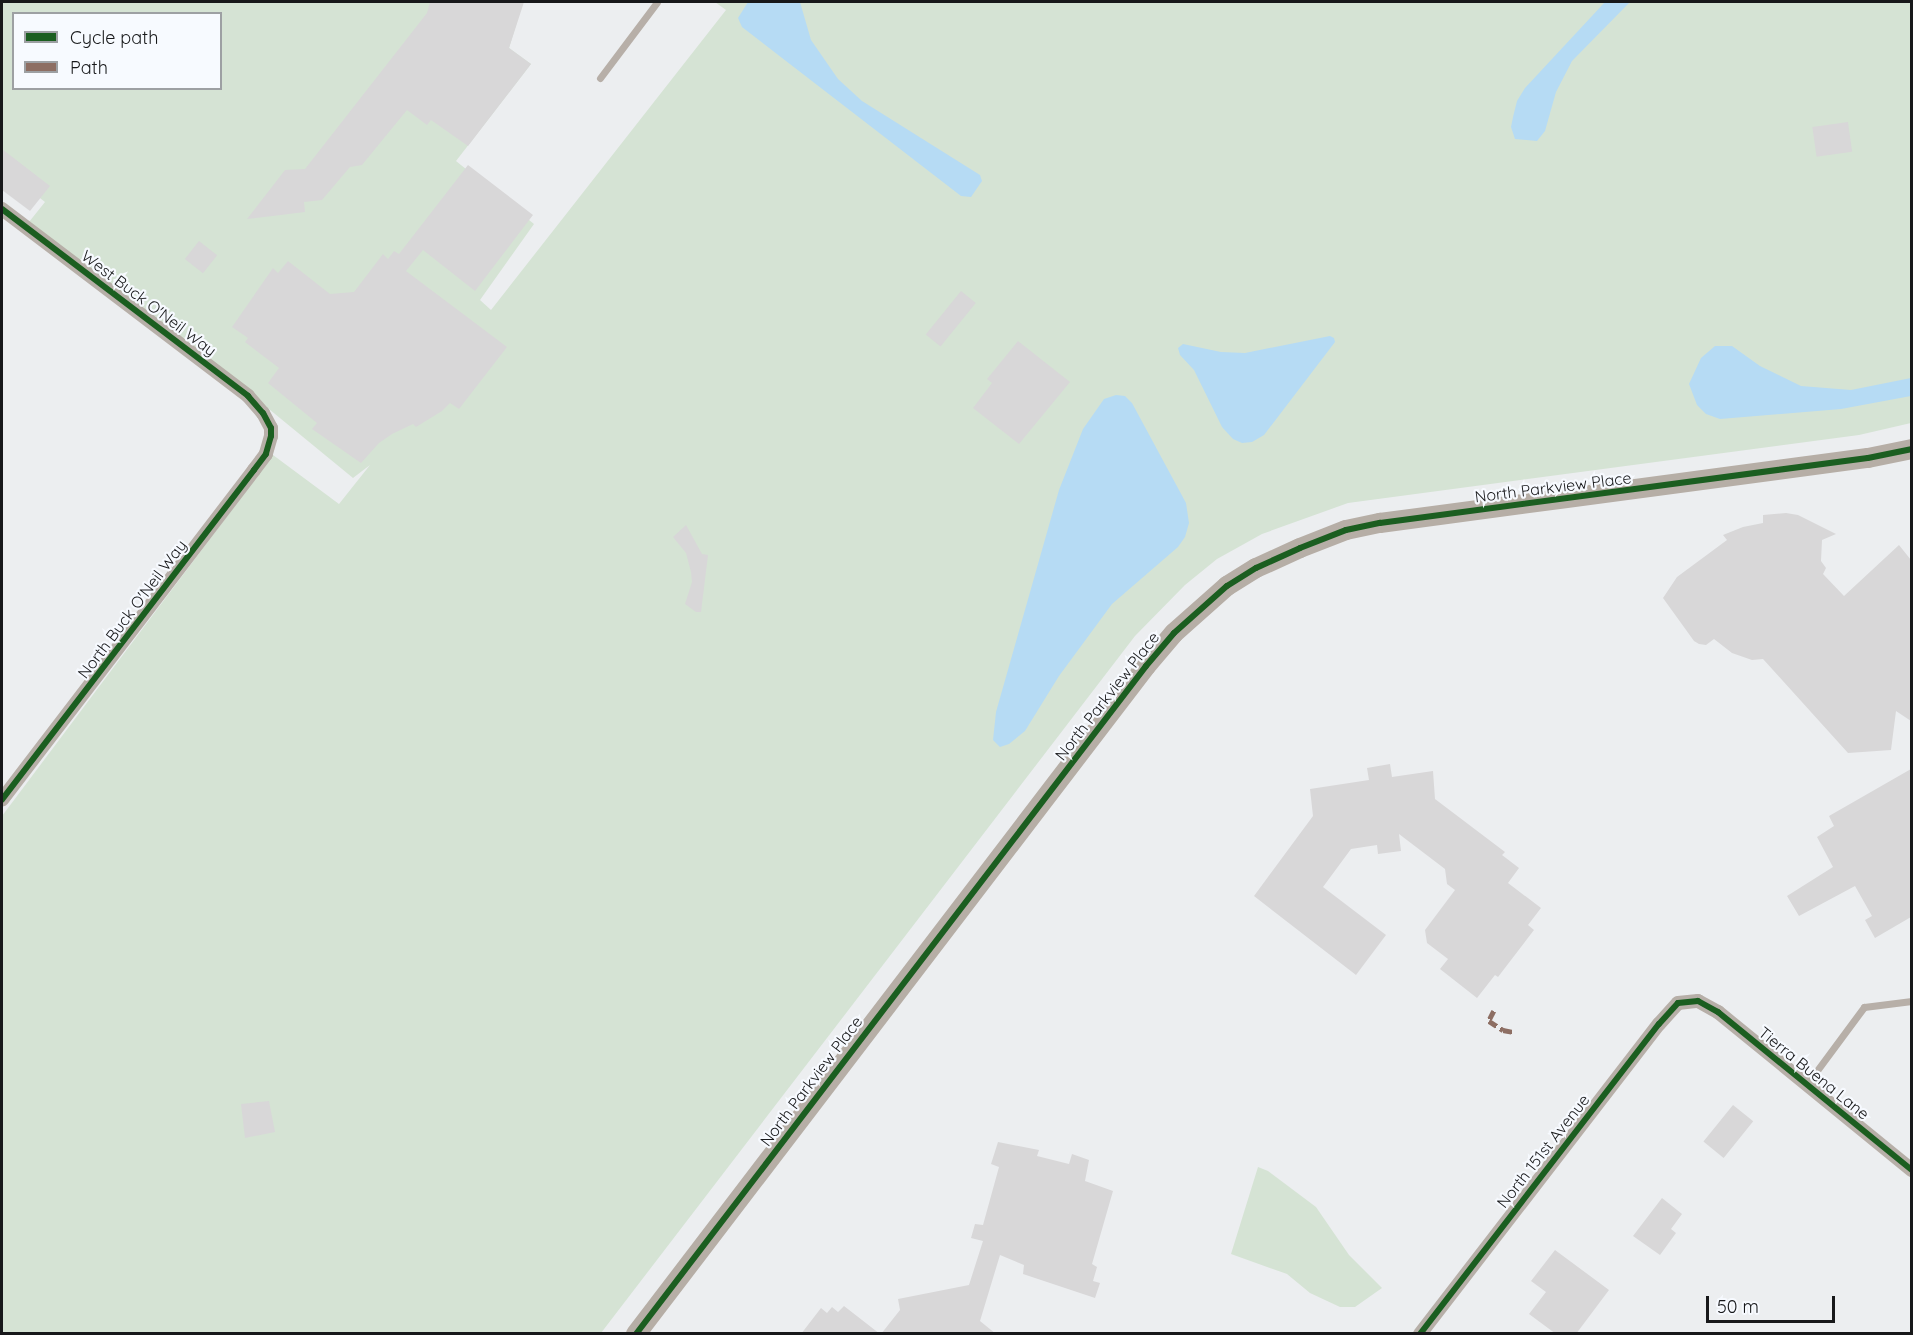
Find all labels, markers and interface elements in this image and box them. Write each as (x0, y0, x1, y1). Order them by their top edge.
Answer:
legend (12, 12, 222, 90)
text: Cycle path (70, 26, 158, 49)
text: Path (70, 56, 108, 79)
street label: West Buck O'Neil Way (78, 246, 220, 360)
street label: North Parkview Place (1474, 468, 1632, 506)
street label: North Buck O'Neil Way (74, 536, 190, 682)
street label: North Parkview Place (1051, 628, 1163, 764)
street label: North Parkview Place (756, 1012, 866, 1150)
street label: Tierra Buena Lane (1755, 1023, 1873, 1123)
street label: North 151st Avenue (1493, 1090, 1593, 1212)
scale bar (1709, 1284, 1838, 1322)
text: 50 m (1717, 1295, 1759, 1318)

